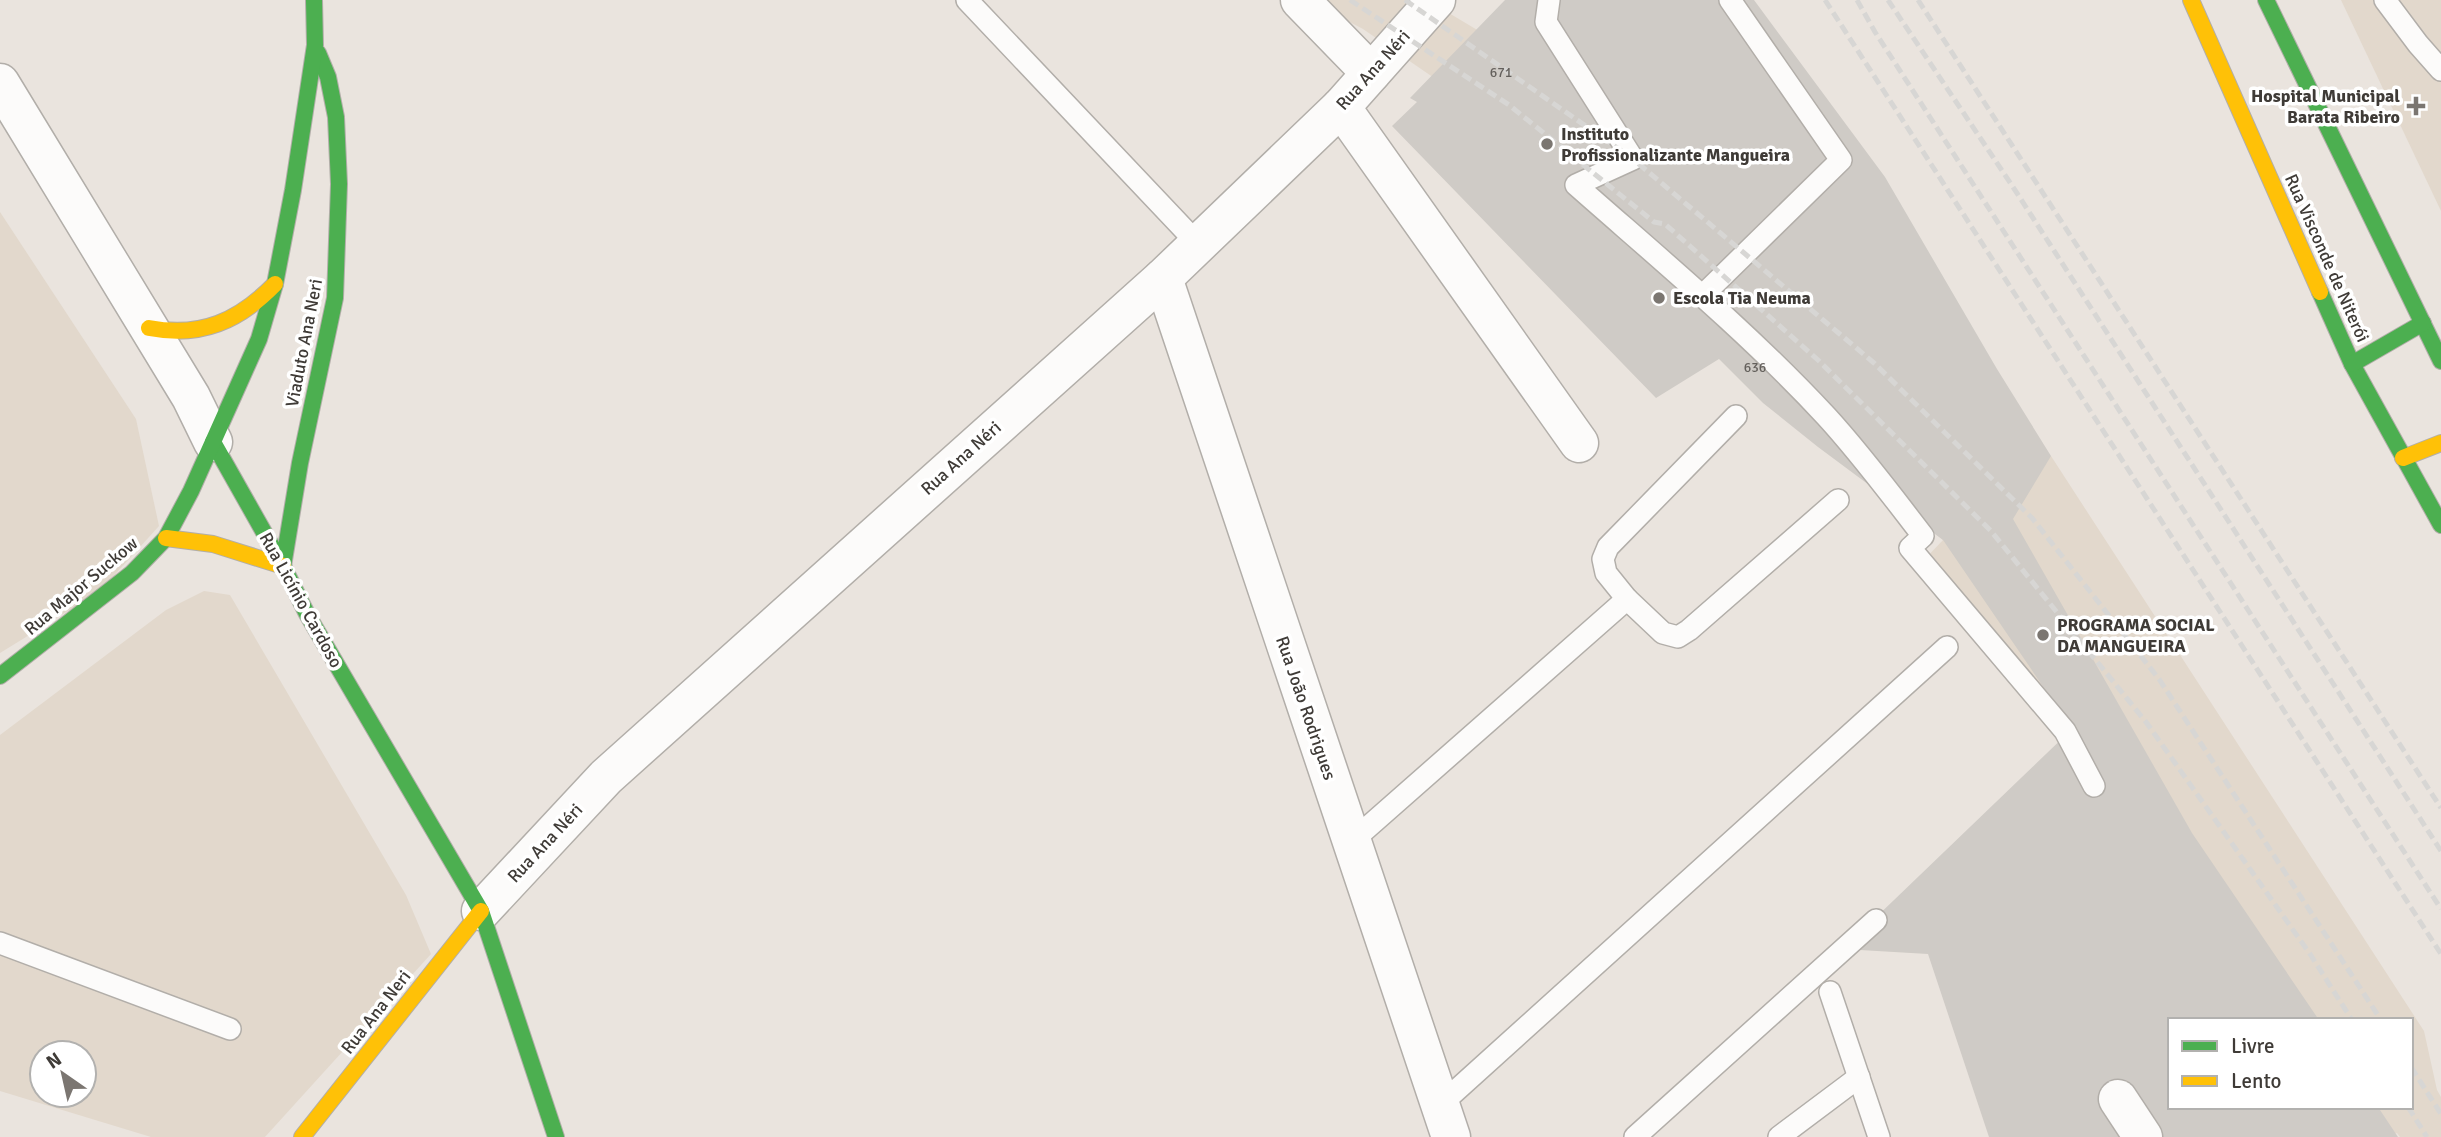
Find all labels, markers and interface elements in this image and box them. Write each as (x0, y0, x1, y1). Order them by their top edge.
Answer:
street label: Rua Ana Néri (1331, 25, 1415, 115)
house number: 671 (1490, 64, 1512, 81)
place label: Hospital Municipal Barata Ribeiro (2251, 85, 2400, 128)
marker: Hospital Municipal Barata Ribeiro (2406, 96, 2426, 116)
place label: Instituto Profissionalizante Mangueira (1561, 123, 1790, 166)
marker: Instituto Profissionalizante Mangueira (1539, 136, 1555, 152)
street label: Rua Visconde de Niterói (2280, 171, 2374, 345)
street label: Viaduto Ana Neri (281, 277, 327, 409)
place label: Escola Tia Neuma (1673, 287, 1811, 309)
marker: Escola Tia Neuma (1651, 290, 1667, 306)
house number: 636 (1744, 359, 1766, 376)
street label: Rua Ana Néri (916, 416, 1006, 500)
street label: Rua Licínio Cardoso (255, 528, 347, 672)
street label: Rua Major Suckow (20, 532, 142, 640)
place label: PROGRAMA SOCIAL DA MANGUEIRA (2057, 614, 2215, 657)
marker: PROGRAMA SOCIAL DA MANGUEIRA (2035, 627, 2051, 643)
street label: Rua João Rodrigues (1271, 633, 1341, 783)
street label: Rua Ana Néri (503, 799, 587, 887)
street label: Rua Ana Neri (336, 966, 416, 1058)
legend (2168, 1018, 2413, 1109)
text: Livre (2231, 1033, 2274, 1059)
north arrow (28, 1039, 98, 1109)
text: N (42, 1047, 66, 1074)
text: Lento (2231, 1068, 2281, 1094)

